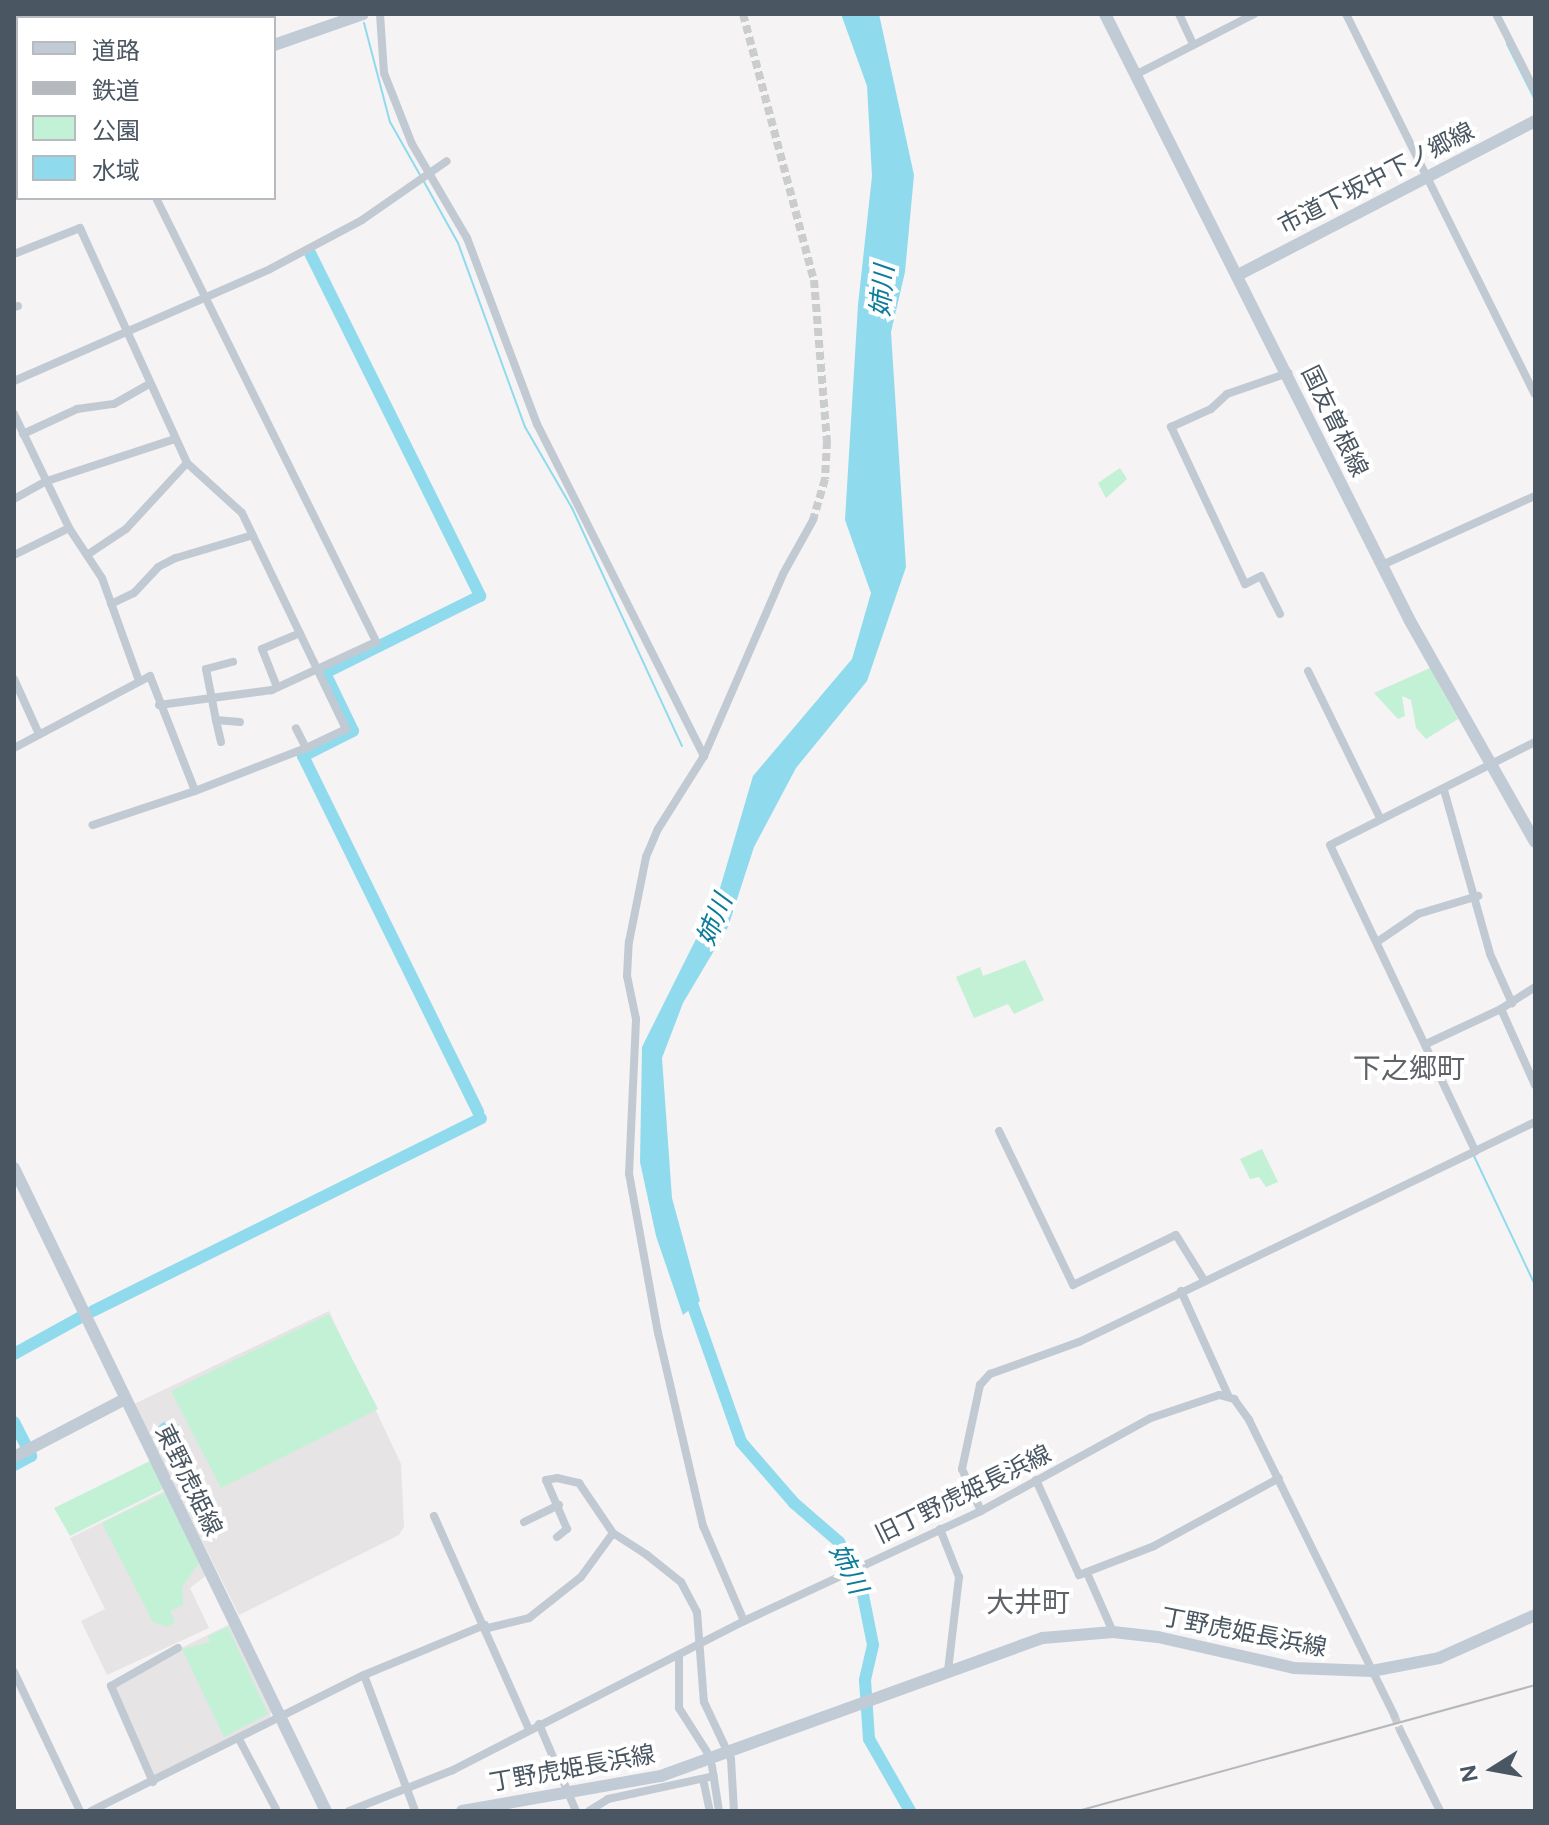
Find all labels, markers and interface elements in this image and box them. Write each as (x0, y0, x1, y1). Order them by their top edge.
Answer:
legend (16, 16, 276, 200)
text: 道路 (92, 36, 140, 65)
text: 鉄道 (92, 76, 140, 105)
text: 公園 (92, 116, 140, 145)
street label: 市道下坂中下ノ郷線 (1273, 116, 1479, 240)
text: 水域 (92, 156, 140, 185)
water label: 姉川 (865, 264, 901, 318)
street label: 国友曽根線 (1296, 361, 1374, 481)
water label: 姉川 (691, 890, 739, 950)
district label: 下之郷町 (1353, 1051, 1465, 1085)
street label: 東野虎姫線 (150, 1420, 228, 1540)
street label: 旧丁野虎姫長浜線 (870, 1439, 1056, 1549)
water label: 姉川 (823, 1539, 873, 1599)
district label: 大井町 (986, 1585, 1070, 1619)
street label: 丁野虎姫長浜線 (1159, 1602, 1329, 1662)
north arrow (1453, 1729, 1533, 1809)
street label: 丁野虎姫長浜線 (487, 1739, 657, 1797)
text: N (1454, 1763, 1484, 1785)

